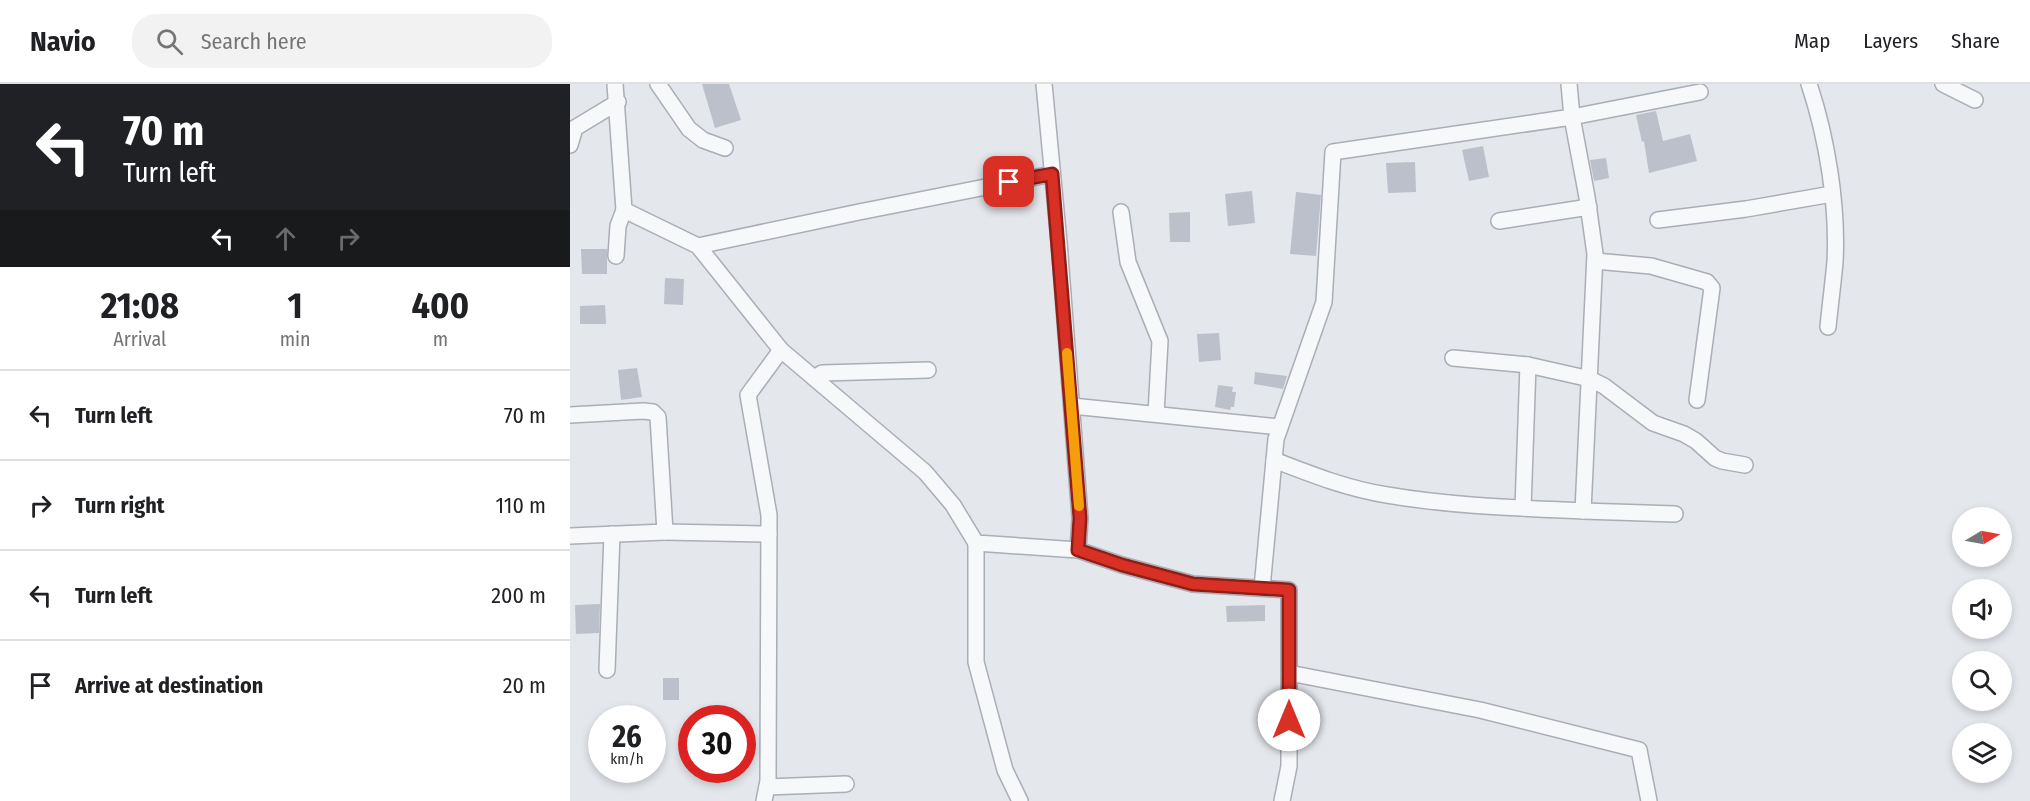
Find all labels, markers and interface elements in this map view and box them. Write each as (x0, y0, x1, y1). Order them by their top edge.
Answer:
search box (132, 14, 552, 68)
text: Navio (30, 25, 96, 58)
icon: search (153, 25, 186, 58)
text: Search here (201, 28, 307, 55)
text: Map (1794, 28, 1830, 54)
text: Layers (1863, 28, 1918, 54)
text: Share (1951, 28, 2000, 54)
text: 70 m (123, 106, 204, 156)
icon: left (24, 108, 102, 186)
pin (983, 156, 1034, 207)
text: Turn left (123, 157, 216, 189)
icon: arrive (992, 165, 1025, 198)
icon: left (206, 222, 239, 255)
icon: ahead (269, 222, 302, 255)
icon: right (332, 222, 365, 255)
text: 21:08 (101, 284, 179, 328)
text: 1 (288, 284, 303, 328)
text: 400 (411, 284, 469, 328)
text: Arrival (113, 327, 166, 351)
text: min (280, 327, 311, 351)
text: m (433, 327, 448, 351)
icon: left (24, 399, 57, 432)
text: Turn left (75, 402, 153, 429)
text: 70 m (504, 402, 546, 429)
icon: right (24, 489, 57, 522)
text: Turn right (75, 492, 164, 519)
text: 110 m (496, 492, 546, 519)
north arrow (1952, 507, 2012, 567)
map controls (1952, 507, 2012, 783)
icon: left (24, 579, 57, 612)
button: sound (1952, 579, 2012, 639)
text: Turn left (75, 582, 153, 609)
text: 200 m (491, 582, 546, 609)
button: search (1952, 651, 2012, 711)
icon: arrive (24, 669, 57, 702)
text: Arrive at destination (75, 672, 263, 699)
text: 20 m (503, 672, 546, 699)
position arrow (1257, 688, 1321, 752)
speed limit sign: 30 (678, 705, 756, 783)
text: 26 (612, 719, 642, 755)
button: layers (1952, 723, 2012, 783)
text: km/h (610, 750, 644, 768)

